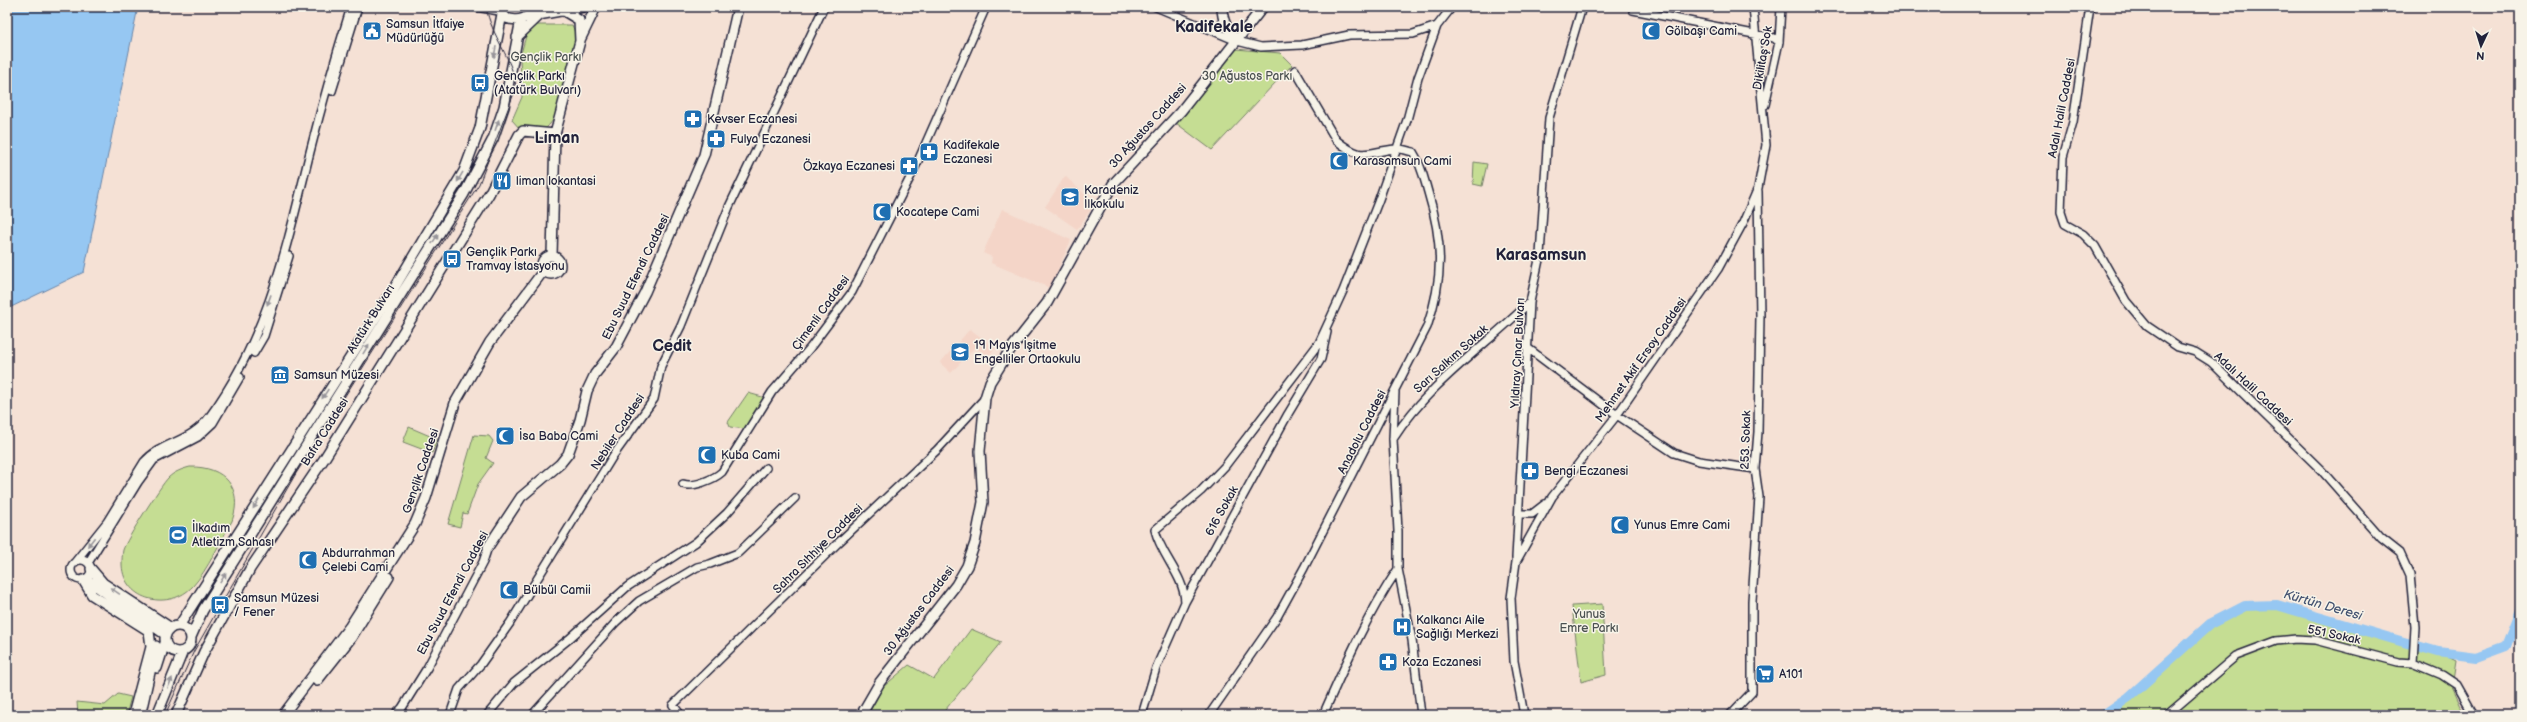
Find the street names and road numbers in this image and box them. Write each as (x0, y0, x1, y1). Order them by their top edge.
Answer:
street label: Dikilitaş Sok (1750, 25, 1776, 91)
street label: Adalı Halil Caddesi (2045, 57, 2079, 159)
street label: 30 Ağustos Caddesi (1106, 80, 1190, 171)
street label: Ebu Suud Efendi Caddesi (599, 212, 673, 342)
street label: Çimenli Caddesi (789, 273, 853, 353)
street label: Atatürk Bulvarı (344, 282, 398, 356)
street label: Mehmet Akif Ersoy Caddesi (1592, 295, 1690, 425)
street label: Yıldıray Çınar Bulvarı (1508, 297, 1528, 410)
street label: Sarı Salkım Sokak (1411, 322, 1491, 396)
street label: Adalı Halil Caddesi (2211, 349, 2295, 429)
street label: Anadolu Caddesi (1334, 387, 1390, 476)
street label: Nebiler Caddesi (588, 391, 648, 473)
street label: Bafra Caddesi (298, 395, 352, 469)
street label: 253. Sokak (1737, 410, 1755, 470)
street label: Gençlik Caddesi (399, 426, 443, 515)
street label: 616 Sokak (1202, 483, 1242, 539)
street label: Sahra Sıhhiye Caddesi (770, 501, 866, 597)
street label: Ebu Suud Efendi Caddesi (414, 528, 492, 657)
street label: 30 Ağustos Caddesi (880, 563, 958, 659)
street label: 551 Sokak (2306, 622, 2362, 648)

